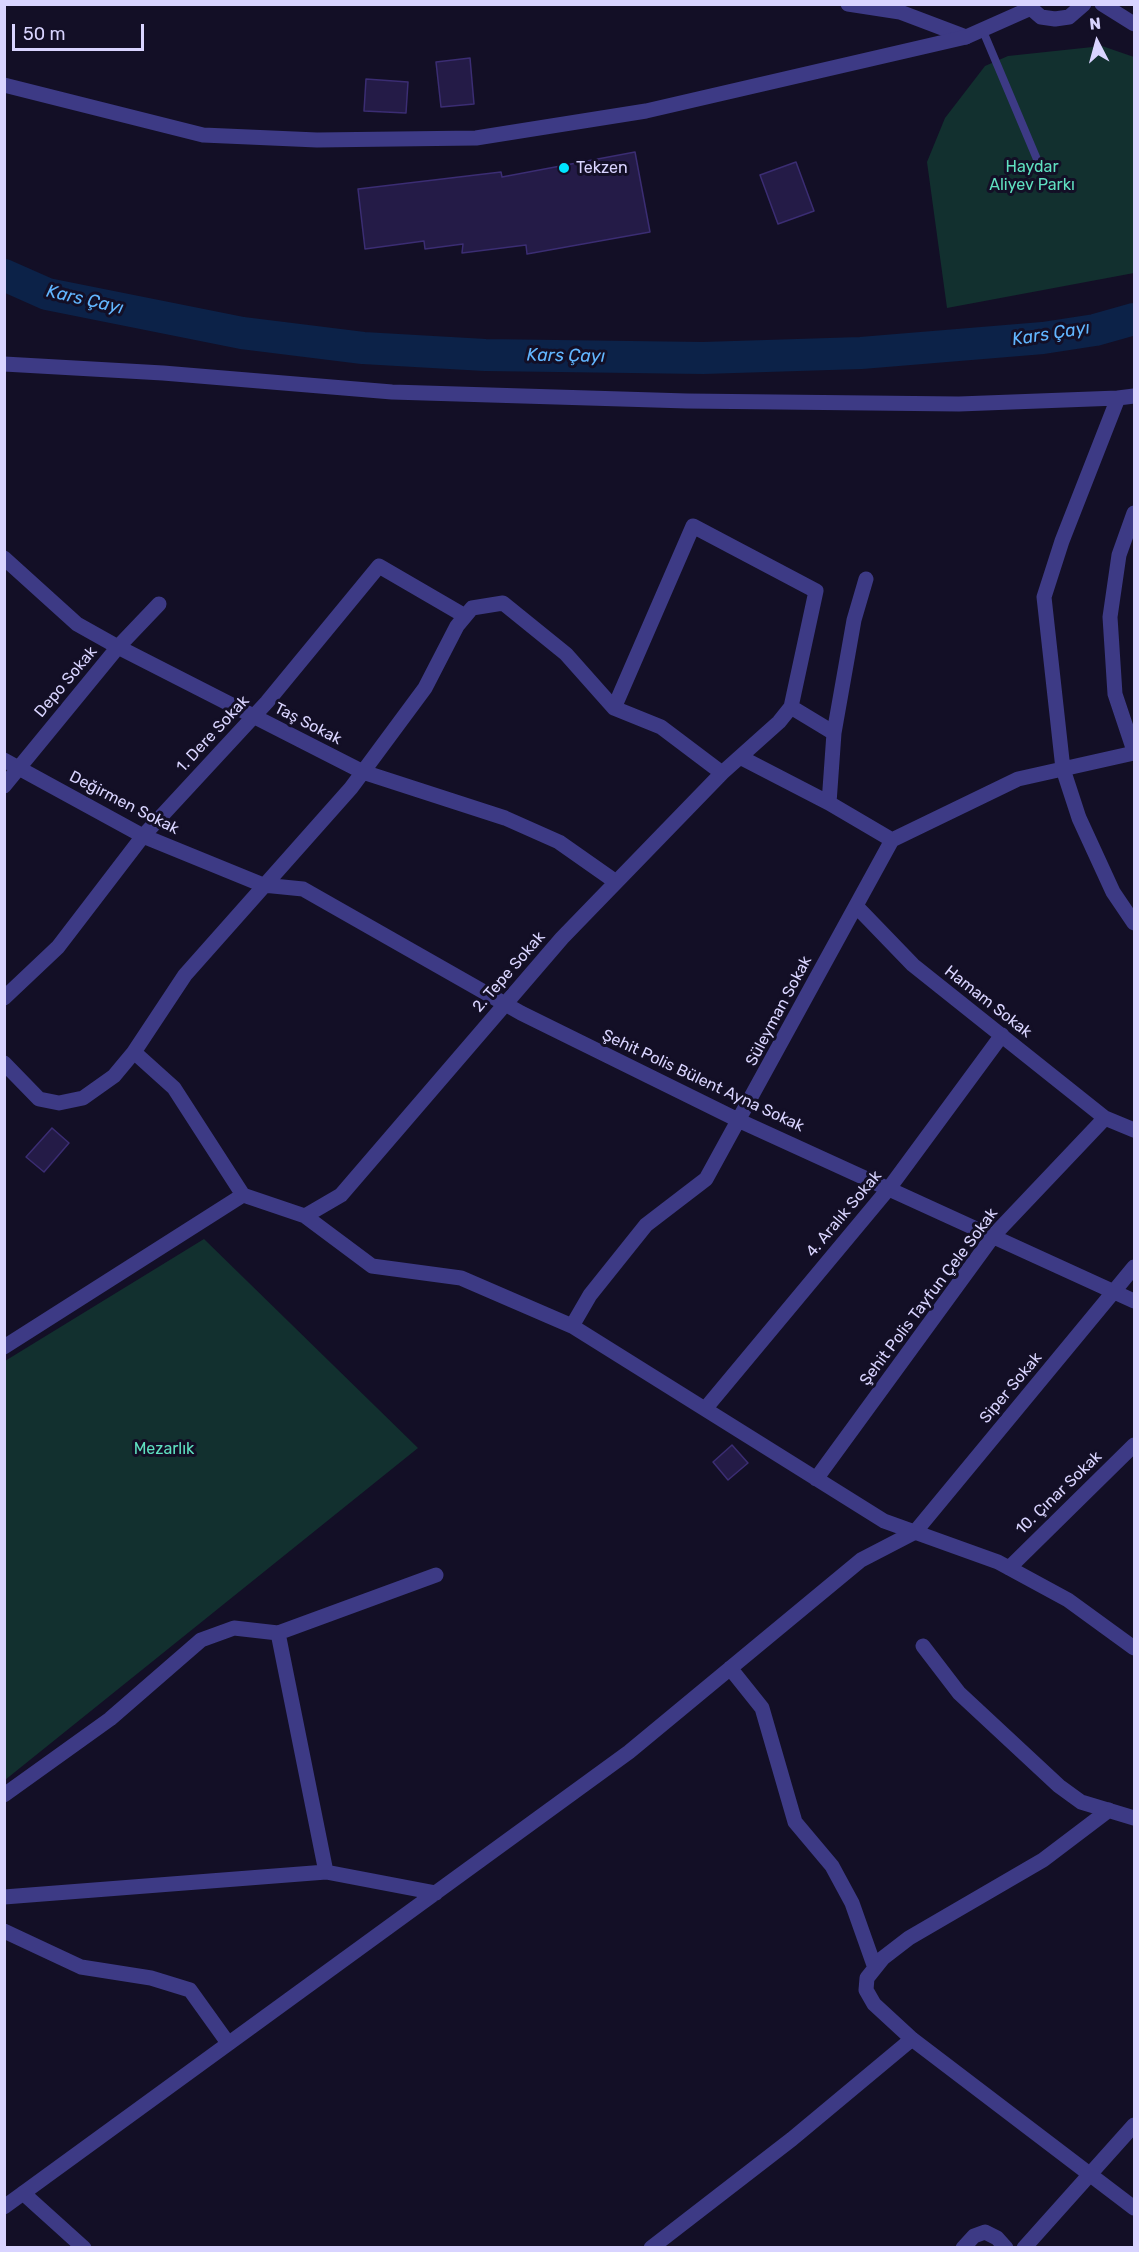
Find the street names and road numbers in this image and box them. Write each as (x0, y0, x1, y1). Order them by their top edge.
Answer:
street label: Depo Sokak (31, 643, 101, 721)
street label: 1. Dere Sokak (173, 692, 253, 776)
street label: Taş Sokak (271, 699, 345, 749)
street label: Değirmen Sokak (66, 767, 182, 839)
street label: 2. Tepe Sokak (469, 928, 549, 1016)
street label: Süleyman Sokak (742, 953, 816, 1069)
street label: Hamam Sokak (940, 962, 1036, 1042)
street label: Şehit Polis Bülent Ayna Sokak (599, 1026, 807, 1136)
street label: 4. Aralık Sokak (802, 1167, 886, 1261)
street label: Şehit Polis Tayfun Çele Sokak (856, 1204, 1002, 1390)
street label: Siper Sokak (976, 1349, 1046, 1427)
street label: 10. Çınar Sokak (1012, 1447, 1106, 1539)

